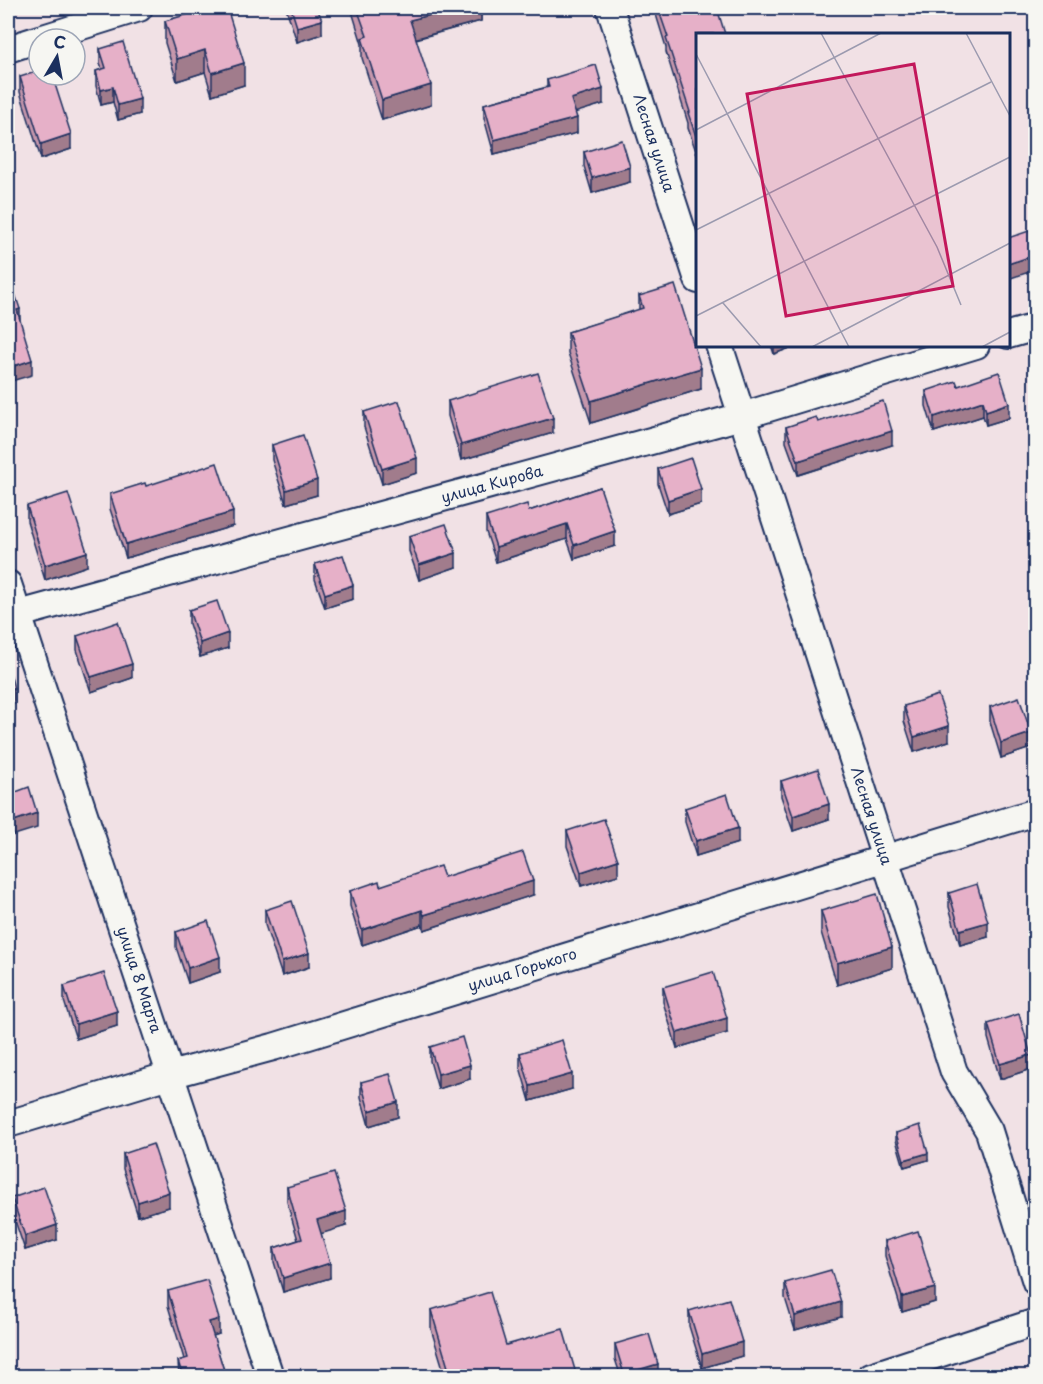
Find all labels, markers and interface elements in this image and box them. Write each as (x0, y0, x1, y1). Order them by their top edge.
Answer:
north arrow (27, 27, 87, 87)
text: С (52, 28, 68, 54)
inset map (696, 33, 1010, 346)
street label: Лесная улица (628, 91, 682, 195)
street label: улица Кирова (438, 458, 546, 508)
street label: Лесная улица (846, 763, 899, 868)
street label: улица 8 Марта (112, 923, 169, 1037)
street label: улица Горького (465, 941, 579, 996)

